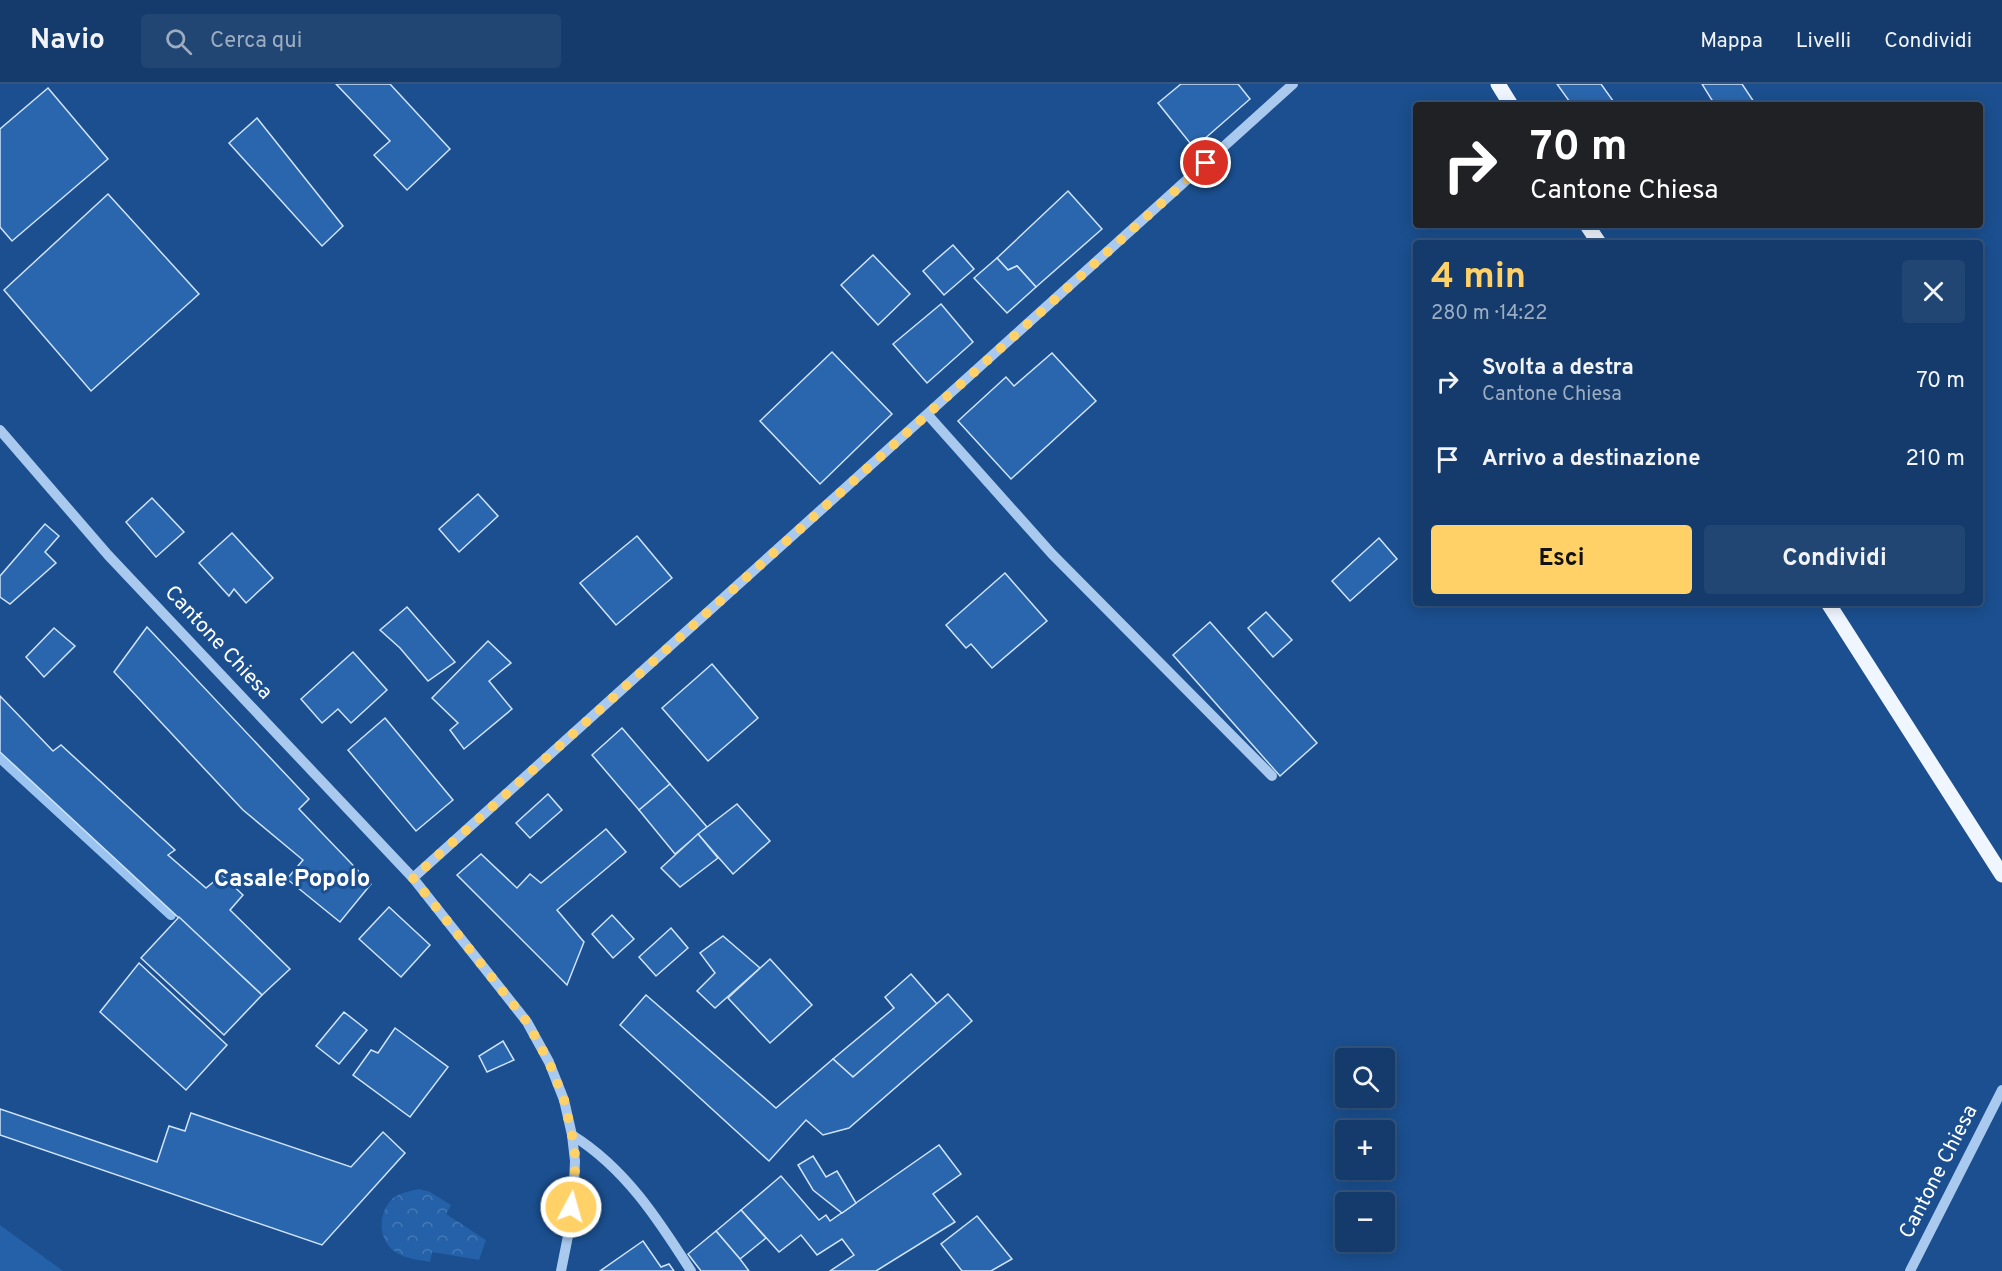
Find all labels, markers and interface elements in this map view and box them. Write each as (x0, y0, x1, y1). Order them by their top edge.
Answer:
search box (141, 14, 561, 68)
text: Navio (30, 23, 105, 59)
icon: search (162, 25, 195, 58)
text: Cerca qui (210, 28, 302, 55)
text: Mappa (1700, 28, 1763, 55)
text: Livelli (1796, 28, 1851, 55)
text: Condividi (1884, 28, 1972, 55)
text: 70 m (1530, 122, 1628, 175)
icon: right (1431, 126, 1509, 204)
pin (1180, 137, 1231, 188)
icon: arrive (1189, 146, 1222, 179)
text: Cantone Chiesa (1530, 174, 1719, 208)
text: 4 min (1431, 255, 1526, 301)
button: close (1902, 260, 1965, 323)
text: 280 m · 14:22 (1431, 301, 1548, 327)
text: Svolta a destra (1482, 355, 1634, 382)
icon: right (1431, 365, 1464, 398)
text: 70 m (1916, 368, 1965, 395)
text: Cantone Chiesa (1482, 382, 1622, 408)
icon: arrive (1431, 443, 1464, 476)
text: Arrivo a destinazione (1482, 446, 1700, 473)
text: 210 m (1905, 446, 1965, 473)
button: Esci (1431, 525, 1692, 594)
button: Condividi (1704, 525, 1965, 594)
street label: Cantone Chiesa (158, 580, 278, 706)
district label: Casale Popolo (214, 865, 370, 895)
map controls (1335, 1048, 1395, 1252)
button: search (1335, 1048, 1395, 1108)
street label: Cantone Chiesa (1894, 1101, 1984, 1243)
button: + (1335, 1120, 1395, 1180)
position arrow (539, 1175, 603, 1239)
button: − (1335, 1192, 1395, 1252)

